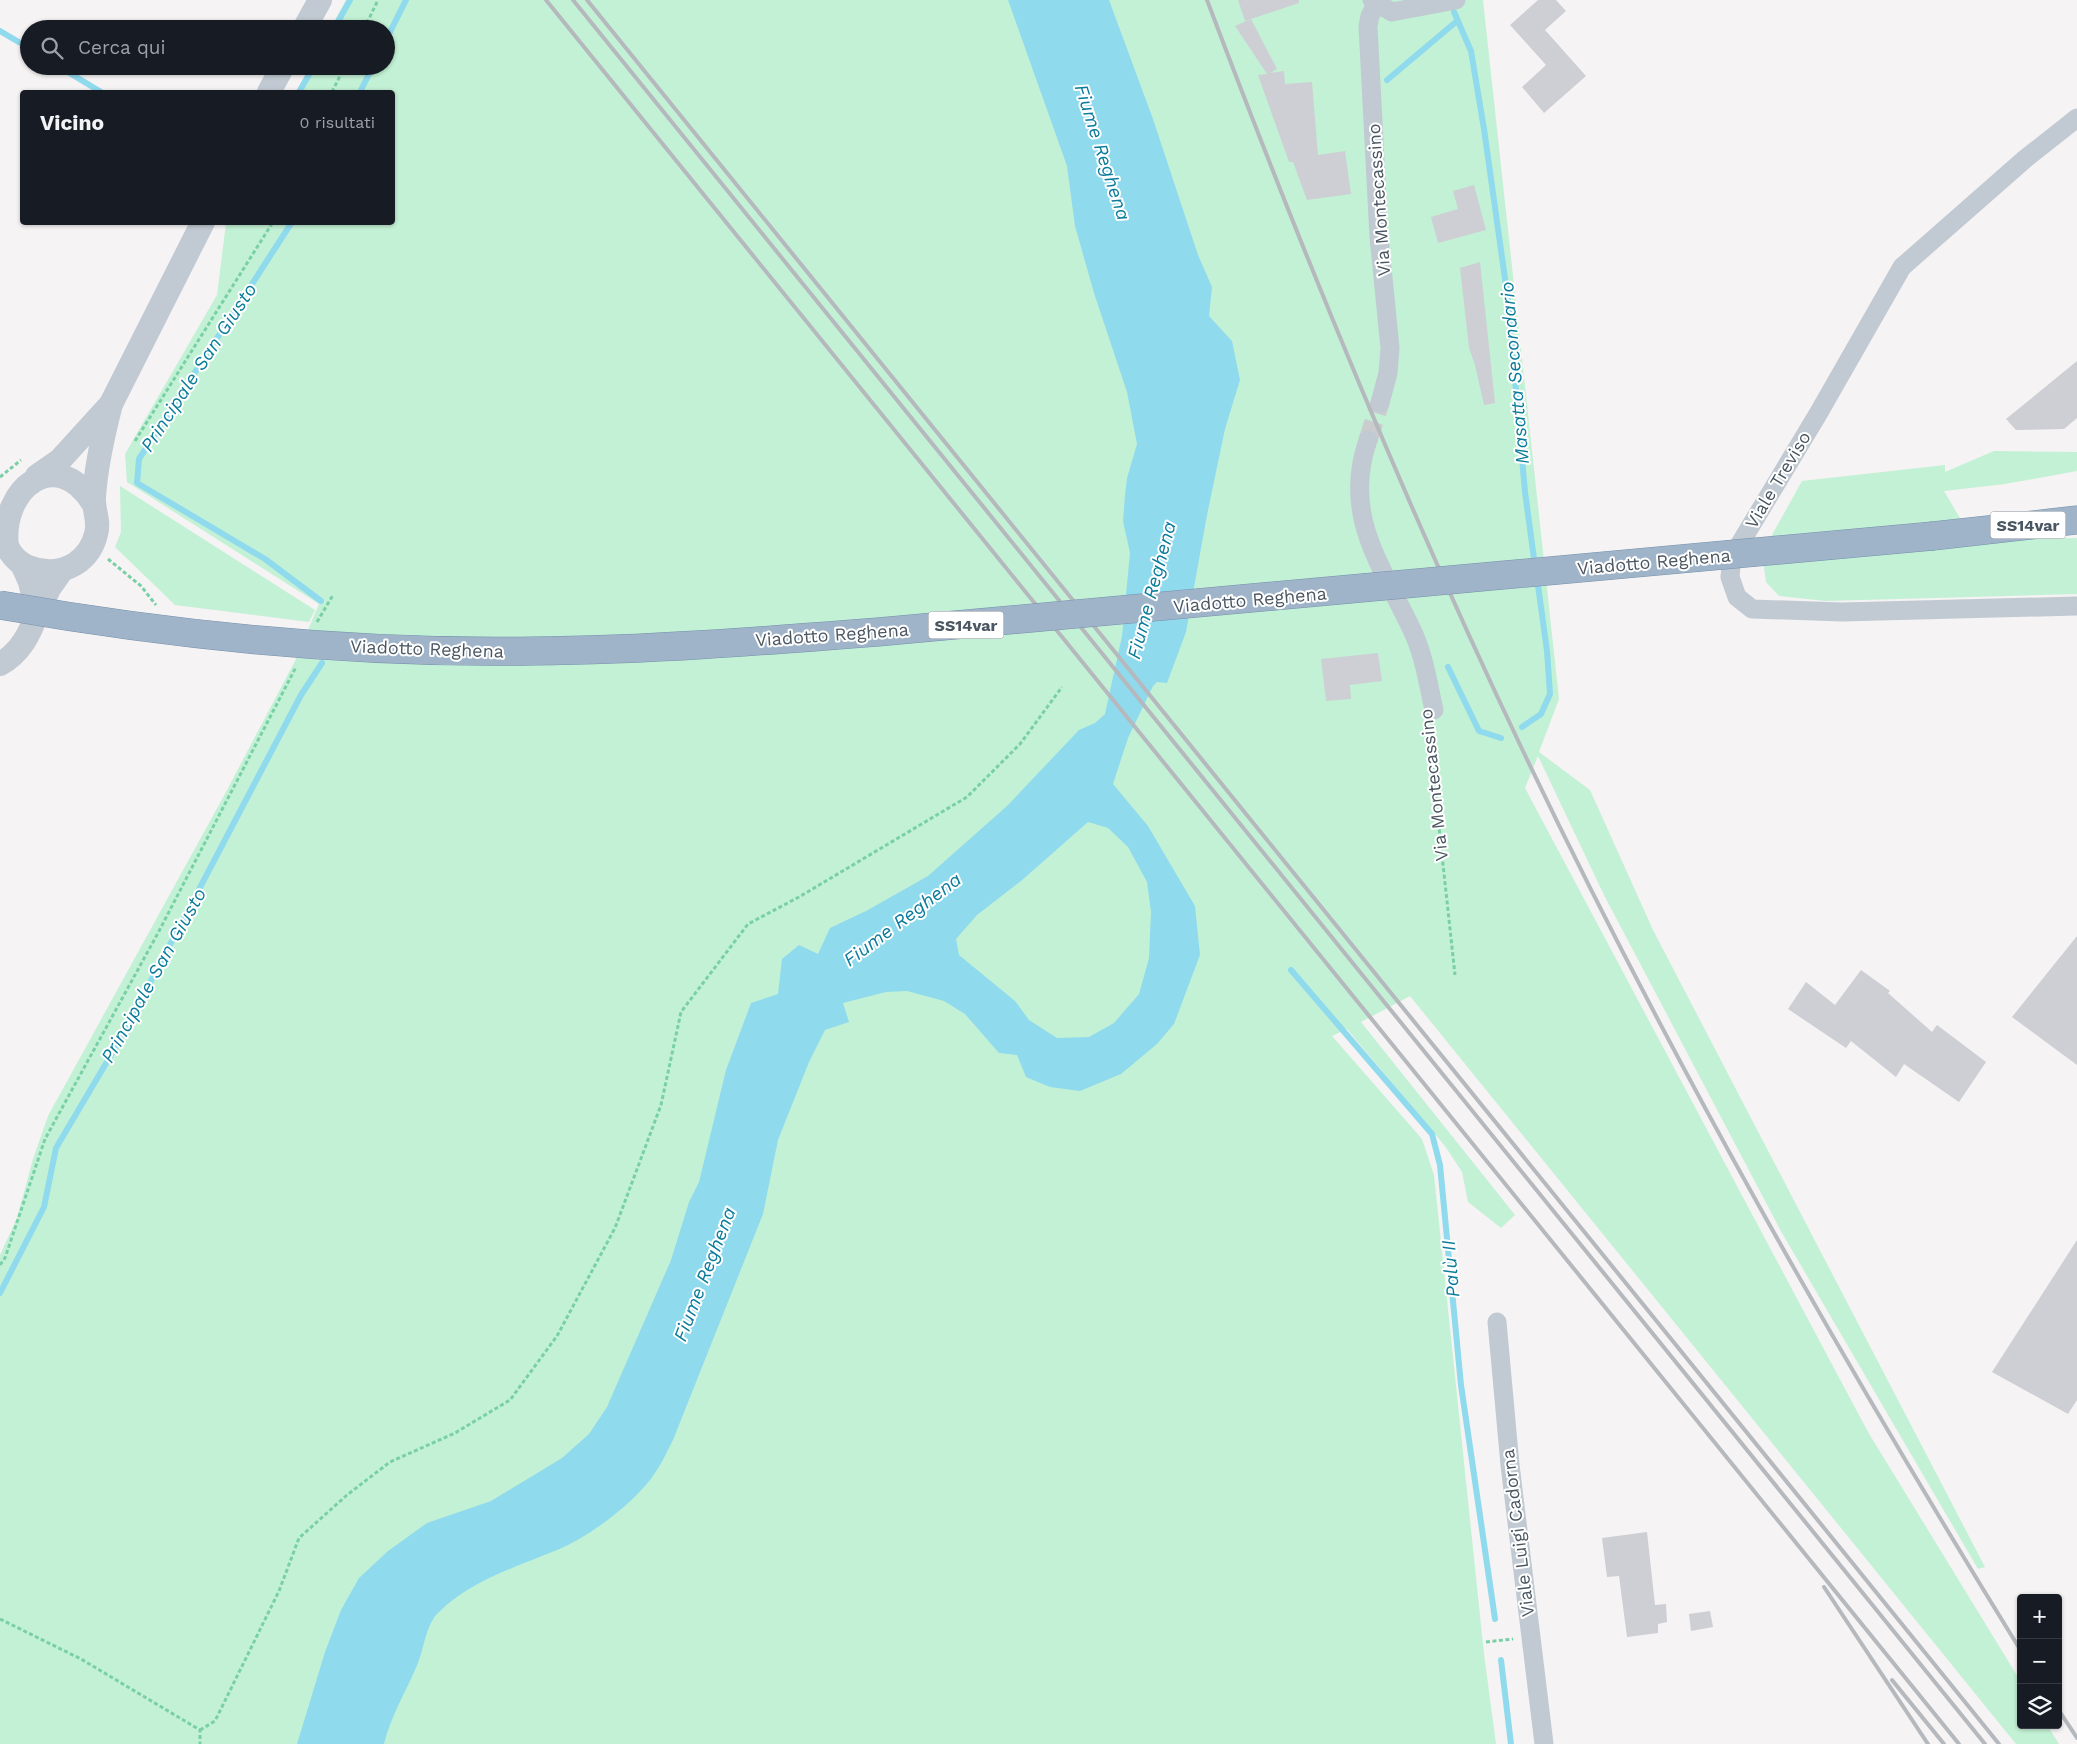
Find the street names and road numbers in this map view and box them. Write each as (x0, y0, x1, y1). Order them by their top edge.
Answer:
street label: Via Montecassino (1363, 123, 1394, 277)
street label: Viale Treviso (1740, 427, 1815, 532)
road number: SS14var (1990, 512, 2066, 538)
street label: Viadotto Reghena (1576, 544, 1732, 579)
street label: Viadotto Reghena (1172, 582, 1328, 617)
road number: SS14var (928, 612, 1004, 638)
street label: Viadotto Reghena (754, 619, 909, 650)
street label: Viadotto Reghena (350, 635, 504, 662)
street label: Via Montecassino (1415, 708, 1452, 862)
street label: Viale Luigi Cadorna (1497, 1448, 1538, 1618)

